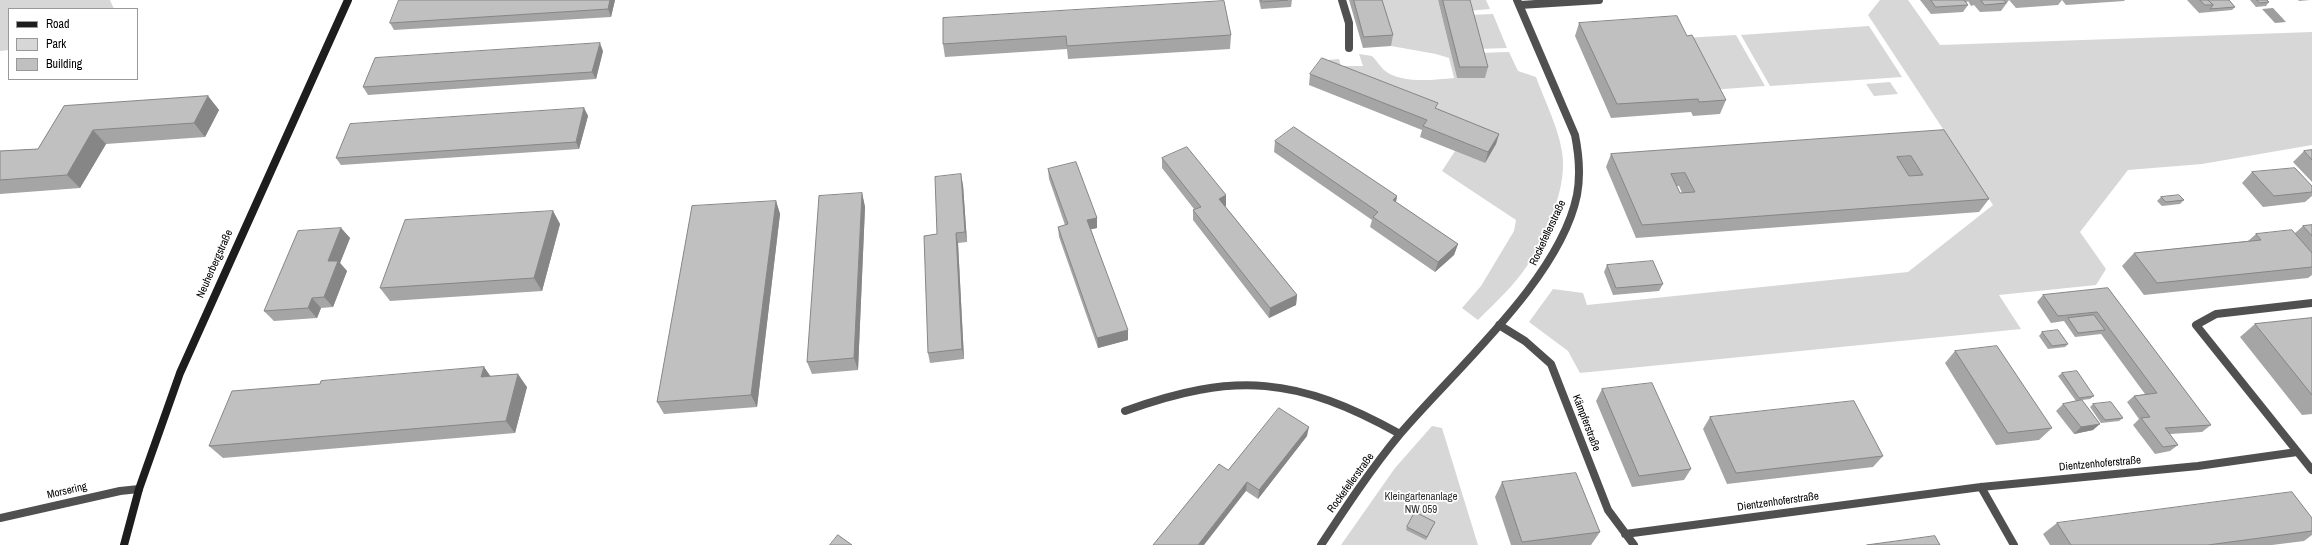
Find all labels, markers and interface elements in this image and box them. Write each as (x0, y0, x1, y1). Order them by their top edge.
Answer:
legend (8, 8, 138, 80)
text: Road (46, 16, 70, 32)
text: Park (46, 36, 66, 52)
text: Building (46, 56, 82, 72)
street label: Rockefellerstraße (1527, 198, 1569, 268)
street label: Neuherbergstraße (194, 228, 236, 300)
street label: Kämpferstraße (1569, 393, 1603, 453)
street label: Rockefellerstraße (1325, 451, 1377, 515)
street label: Dientzenhoferstraße (2058, 454, 2142, 474)
street label: Morsering (46, 480, 88, 502)
park label: Kleingartenanlage NW 059 (1384, 490, 1458, 516)
street label: Dientzenhoferstraße (1736, 490, 1820, 514)

